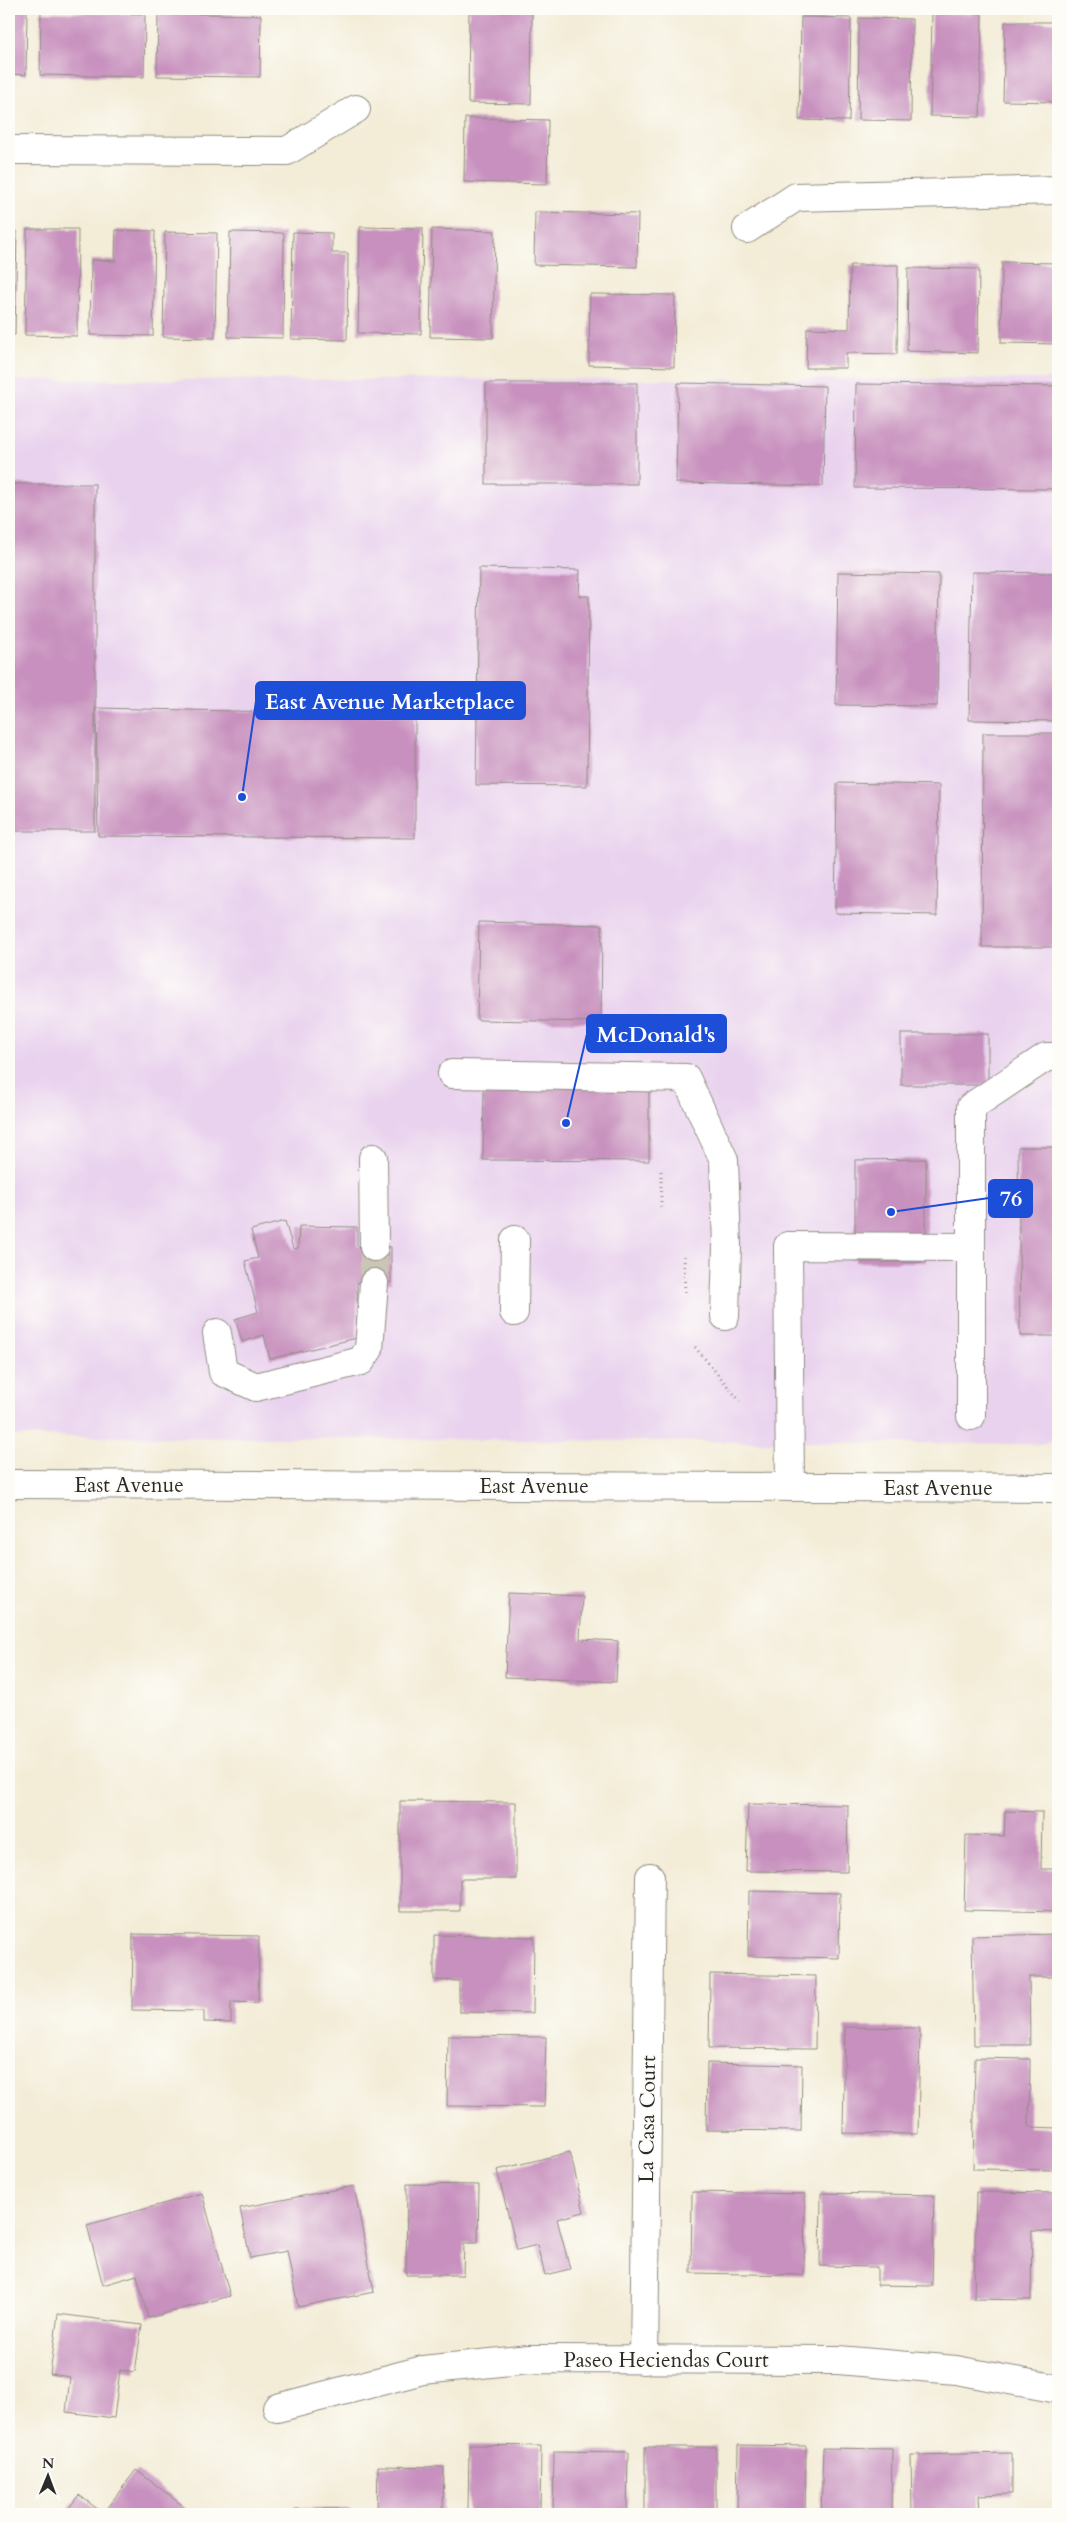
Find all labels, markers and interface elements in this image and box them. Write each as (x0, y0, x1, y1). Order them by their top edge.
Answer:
callout: East Avenue Marketplace (256, 682, 525, 719)
text: East Avenue Marketplace (265, 687, 515, 717)
callout: McDonald's (587, 1015, 726, 1052)
text: McDonald's (596, 1020, 716, 1050)
callout: 76 (989, 1180, 1032, 1217)
text: 76 (1000, 1184, 1022, 1214)
street label: East Avenue (74, 1471, 184, 1500)
street label: East Avenue (479, 1472, 589, 1501)
street label: East Avenue (883, 1474, 993, 1503)
street label: La Casa Court (632, 2055, 663, 2183)
street label: Paseo Heciendas Court (563, 2346, 769, 2375)
north arrow (22, 2450, 72, 2500)
text: N (42, 2454, 54, 2473)

